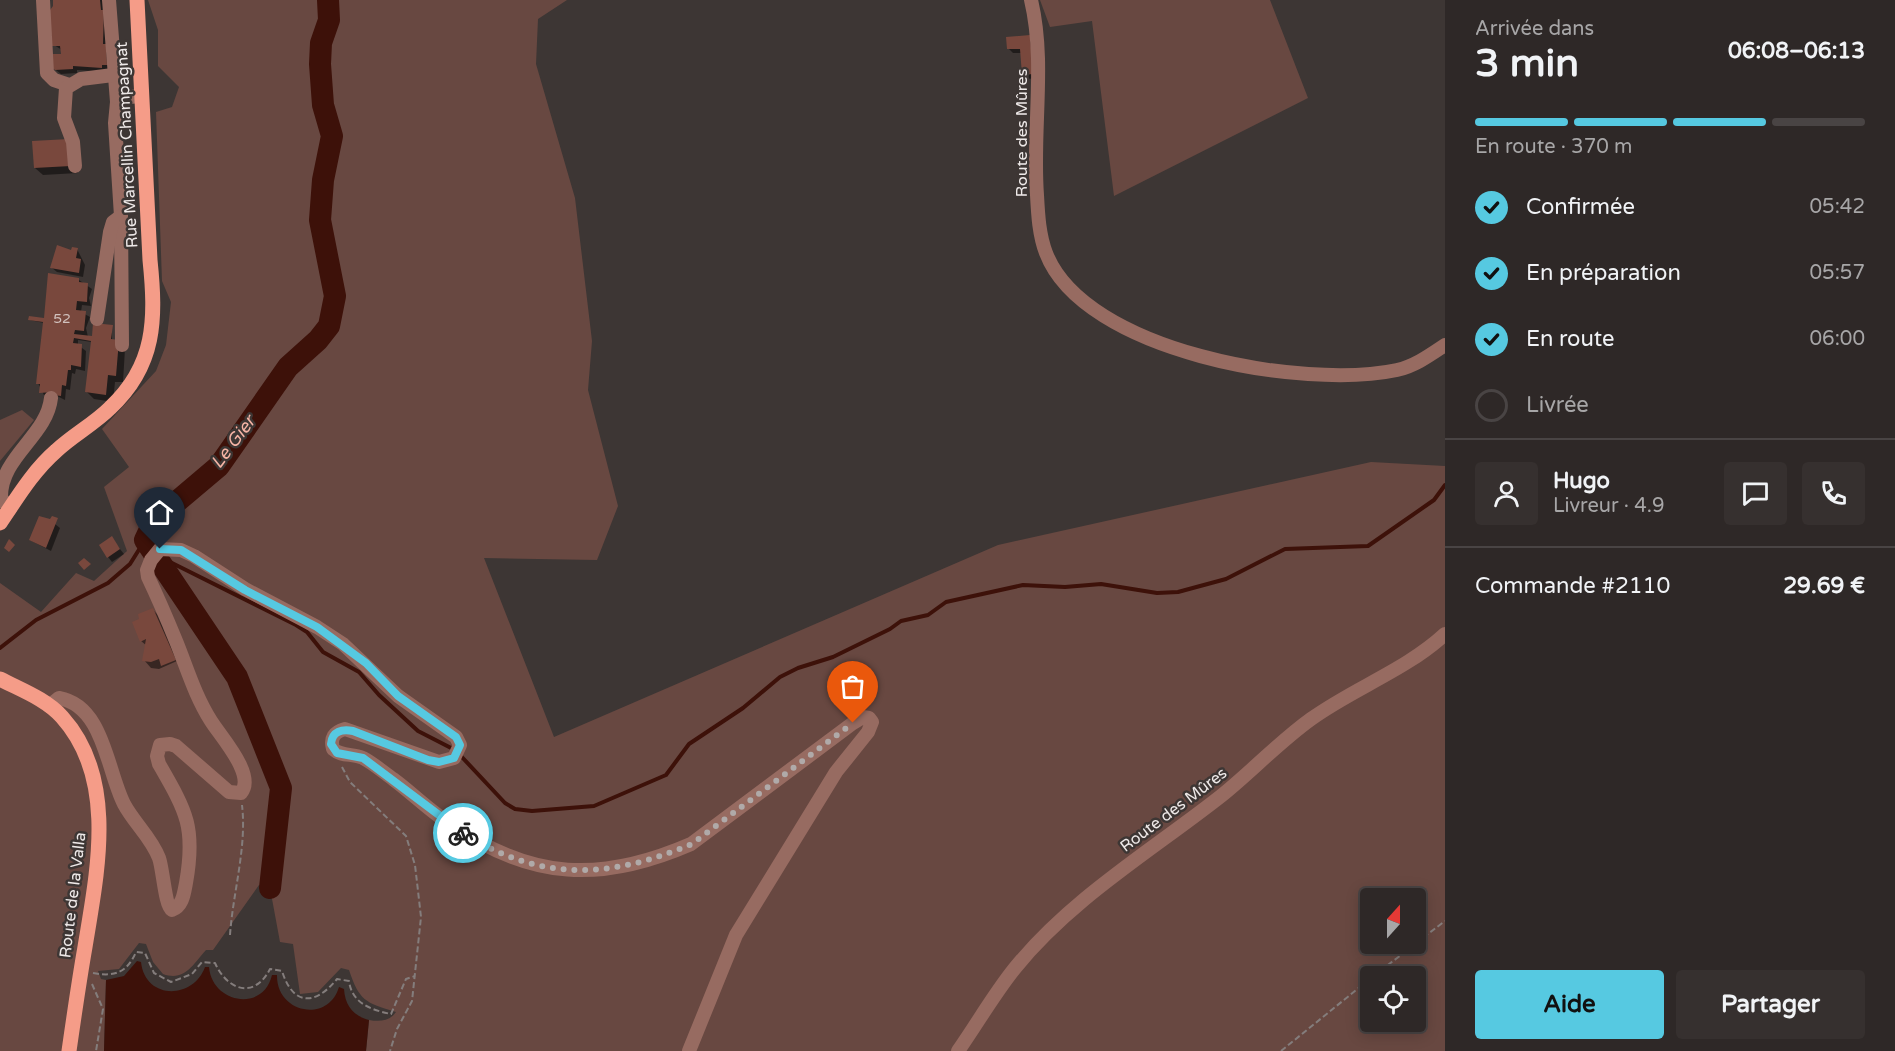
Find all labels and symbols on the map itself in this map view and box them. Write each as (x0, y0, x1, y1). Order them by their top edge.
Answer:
street label: Rue Marcellin Champagnat (112, 41, 142, 249)
street label: Route des Mûres (1012, 69, 1032, 197)
house number: 52 (53, 310, 71, 327)
water label: Le Gier (206, 410, 261, 473)
pin (134, 487, 185, 549)
pin (827, 661, 878, 723)
street label: Route des Mûres (1116, 763, 1231, 857)
courier (433, 803, 493, 863)
street label: Route de la Valla (55, 831, 91, 959)
north arrow (1360, 888, 1426, 954)

